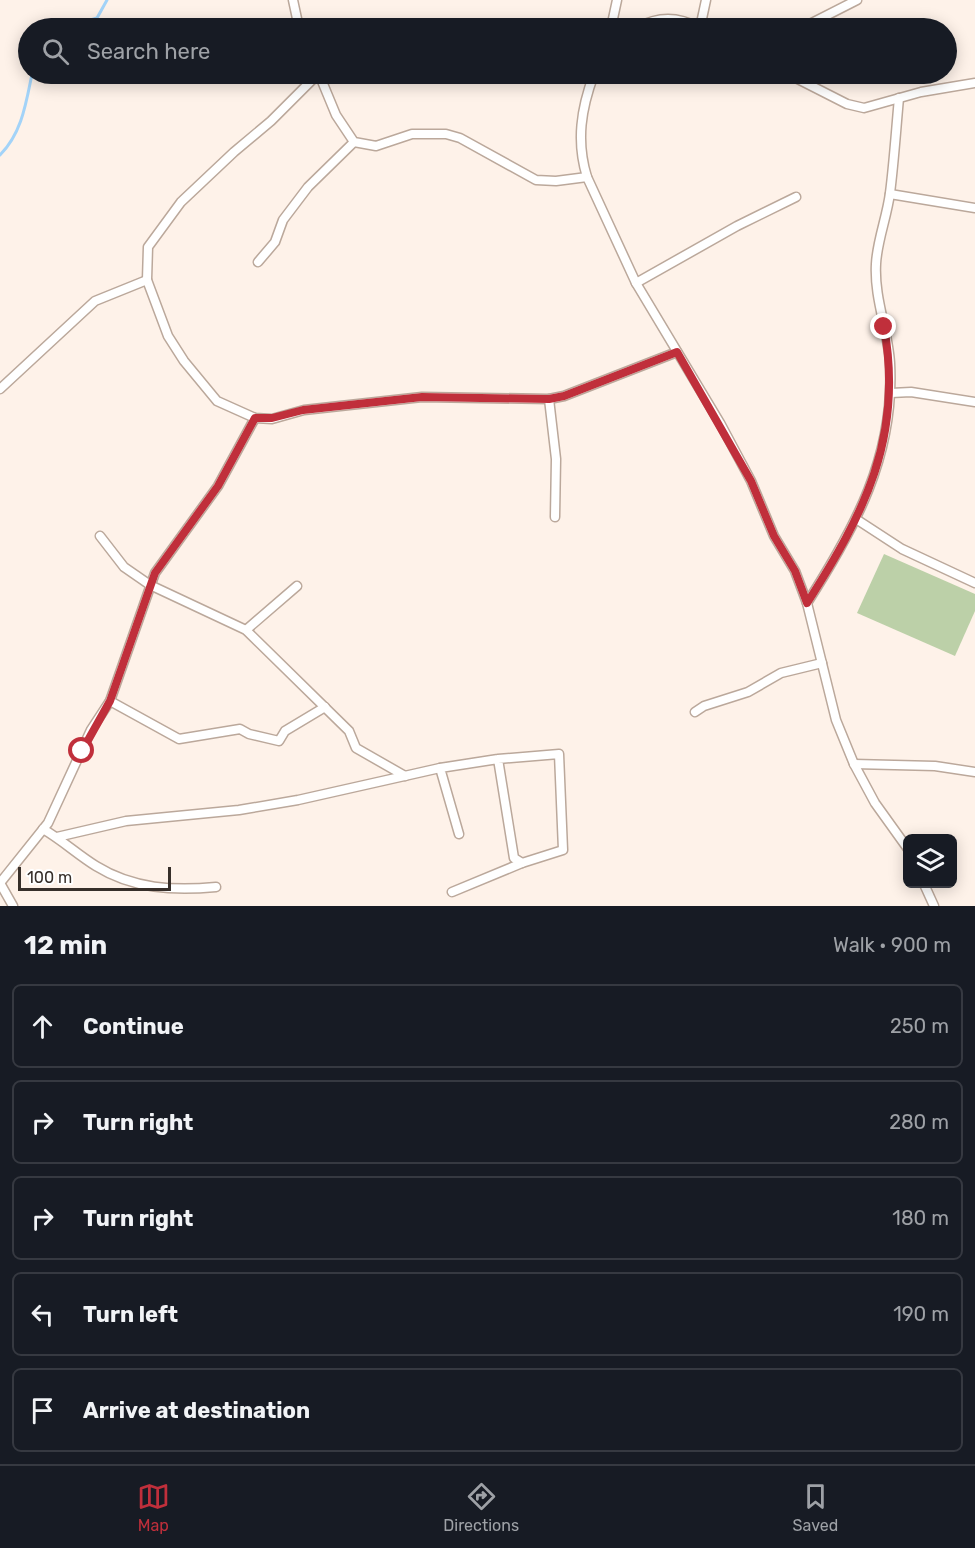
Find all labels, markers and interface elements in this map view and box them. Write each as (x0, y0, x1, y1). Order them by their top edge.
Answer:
search box (18, 18, 957, 84)
icon: search (39, 35, 72, 68)
text: Search here (87, 38, 210, 65)
route end (870, 313, 896, 339)
route start (68, 737, 94, 763)
map controls (903, 834, 957, 888)
button: layers (903, 834, 957, 888)
scale bar (18, 864, 171, 892)
text: 100 m (27, 868, 72, 887)
text: 12 min (24, 930, 107, 961)
text: Walk · 900 m (833, 933, 951, 957)
icon: ahead (26, 1010, 59, 1043)
text: Continue (83, 1013, 184, 1040)
text: 250 m (890, 1014, 949, 1038)
icon: right (26, 1106, 59, 1139)
text: Turn right (83, 1109, 193, 1136)
text: 280 m (889, 1110, 949, 1134)
icon: right (26, 1202, 59, 1235)
text: Turn right (83, 1205, 193, 1232)
text: 180 m (892, 1206, 949, 1230)
icon: left (26, 1298, 59, 1331)
text: Turn left (83, 1301, 178, 1328)
text: 190 m (893, 1302, 949, 1326)
icon: arrive (26, 1394, 59, 1427)
text: Arrive at destination (83, 1397, 310, 1424)
tab: Map (137, 1480, 170, 1535)
tab: Directions (443, 1480, 519, 1535)
tab: Saved (793, 1480, 838, 1535)

